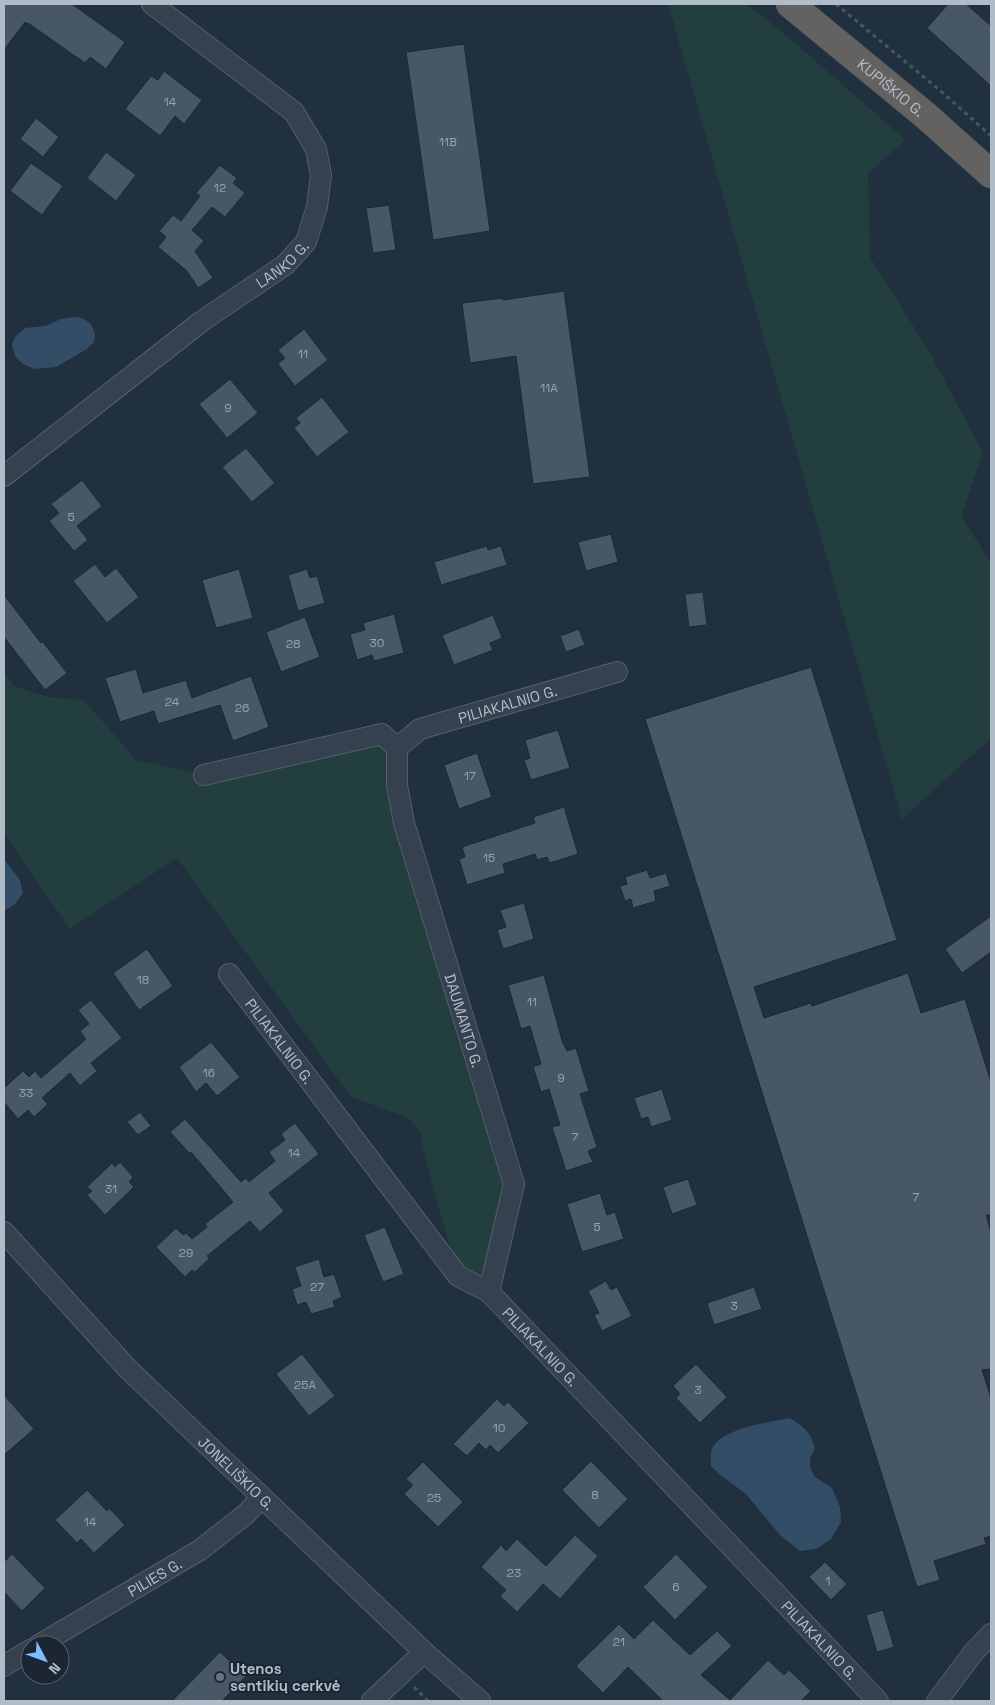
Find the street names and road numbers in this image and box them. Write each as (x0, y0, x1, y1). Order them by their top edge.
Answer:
street label: KUPIŠKIO G. (854, 54, 929, 120)
street label: LANKO G. (252, 236, 313, 292)
street label: PILIAKALNIO G. (456, 680, 559, 727)
street label: DAUMANTO G. (441, 971, 487, 1070)
street label: PILIAKALNIO G. (241, 995, 318, 1087)
street label: PILIAKALNIO G. (499, 1303, 583, 1390)
street label: JONELIŠKIO G. (194, 1432, 279, 1514)
street label: PILIES G. (124, 1554, 185, 1600)
street label: PILIAKALNIO G. (778, 1596, 862, 1683)

